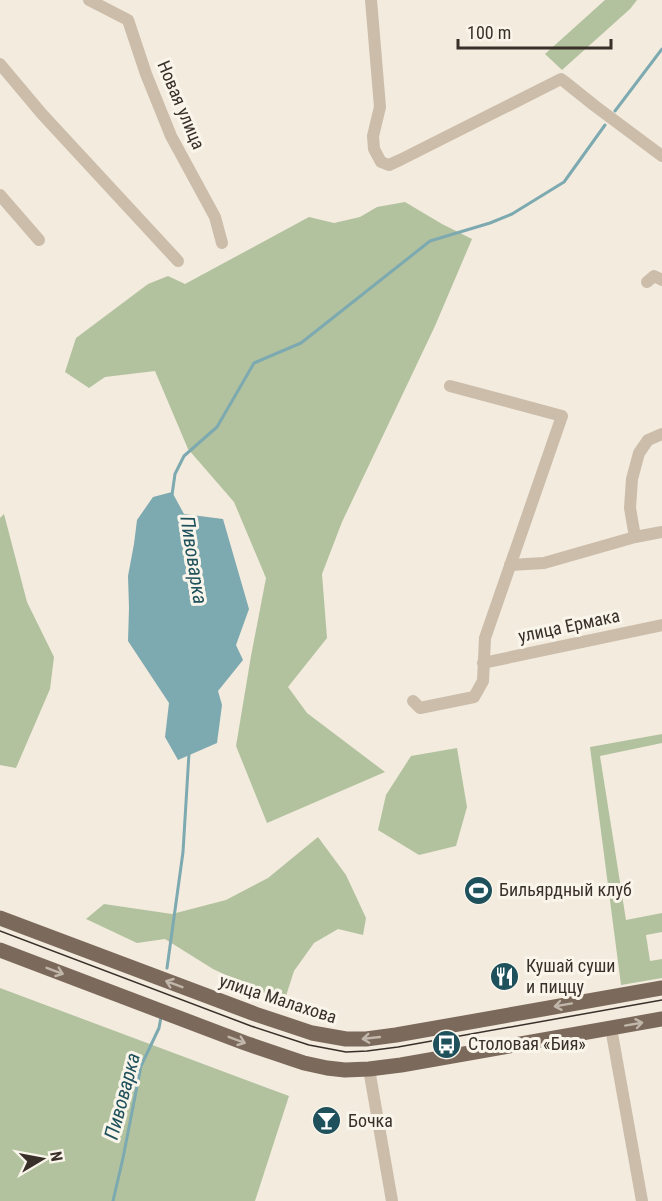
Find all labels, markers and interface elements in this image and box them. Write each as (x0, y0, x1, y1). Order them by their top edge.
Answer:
scale bar (458, 12, 611, 50)
text: 100 m (467, 22, 511, 43)
street label: Новая улица (153, 57, 210, 152)
water label: Пивоварка (175, 514, 213, 606)
street label: улица Ермака (516, 605, 621, 646)
sports icon: Бильярдный клуб (462, 874, 494, 906)
place label: Бильярдный клуб (499, 879, 632, 900)
place label: Кушай суши и пиццу (526, 955, 615, 997)
restaurant icon: Кушай суши и пиццу (489, 960, 521, 992)
one-way arrow (45, 966, 63, 977)
street label: улица Малахова (217, 970, 339, 1027)
one-way arrow (165, 978, 184, 989)
one-way arrow (554, 1000, 573, 1011)
one-way arrow (623, 1018, 643, 1029)
bus stop icon: Столовая «Бия» (431, 1028, 463, 1060)
one-way arrow (361, 1033, 381, 1044)
place label: Столовая «Бия» (468, 1033, 586, 1054)
one-way arrow (227, 1036, 246, 1047)
water label: Пивоварка (99, 1050, 145, 1142)
bar icon: Бочка (311, 1105, 343, 1137)
place label: Бочка (348, 1110, 393, 1131)
north arrow (12, 1129, 72, 1189)
text: N (46, 1150, 66, 1163)

